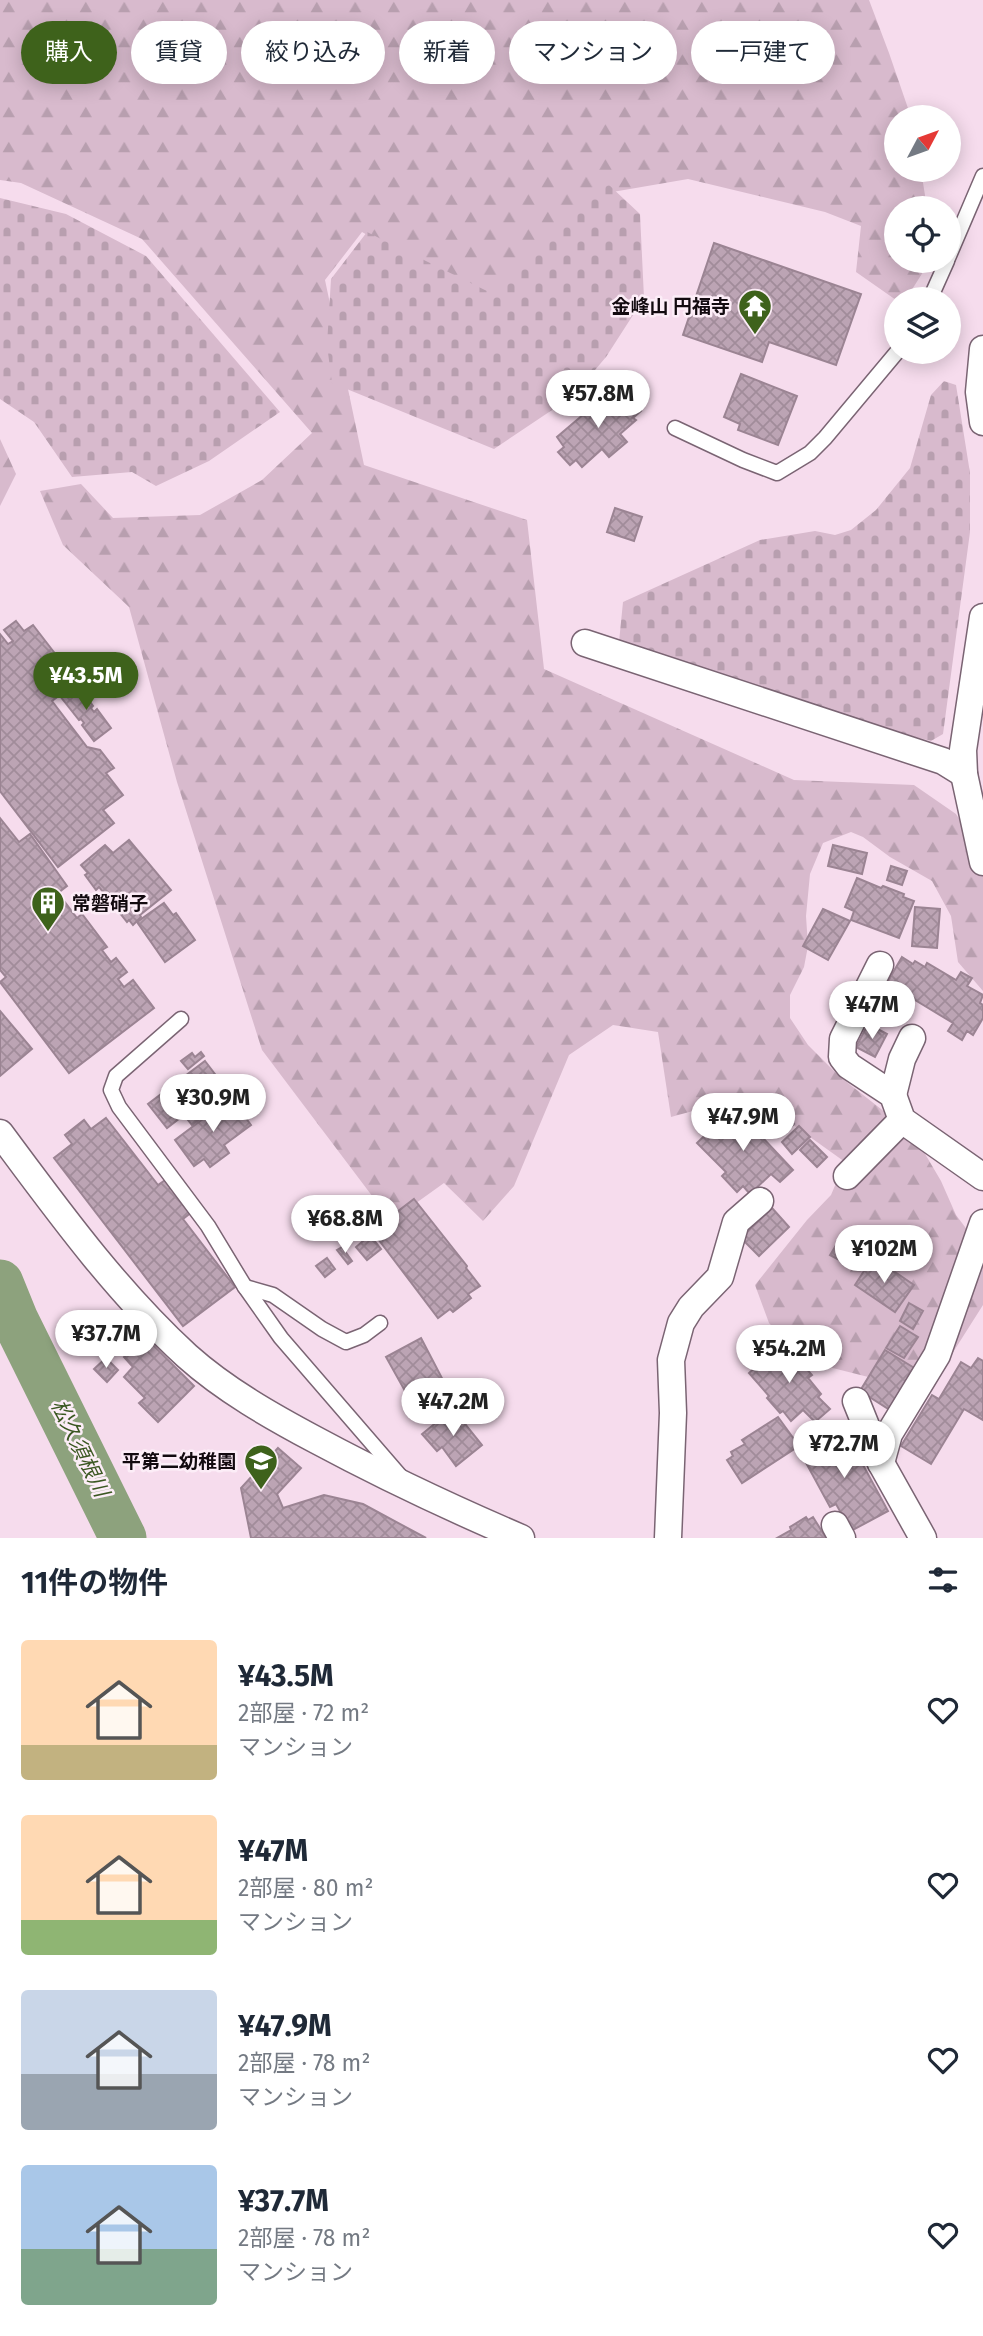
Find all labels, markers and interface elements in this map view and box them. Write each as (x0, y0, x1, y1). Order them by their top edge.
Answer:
chip: 購入 (21, 21, 117, 84)
chip: 賃貸 (131, 21, 227, 84)
chip: 絞り込み (241, 21, 385, 84)
chip: 新着 (399, 21, 495, 84)
chip: マンション (509, 21, 677, 84)
chip: 一戸建て (691, 21, 835, 84)
north arrow (884, 105, 961, 182)
map controls (884, 105, 961, 364)
button: locate (884, 196, 961, 273)
temple icon: 金峰山 円福寺 (736, 287, 774, 336)
button: layers (884, 287, 961, 364)
place label: 金峰山 円福寺 (611, 295, 730, 318)
pin: ¥57.8M (541, 370, 655, 430)
text: ¥57.8M (562, 379, 634, 407)
pin: ¥43.5M (29, 652, 143, 712)
text: ¥43.5M (49, 661, 123, 689)
building icon: 常磐硝子 (29, 884, 67, 933)
place label: 常磐硝子 (72, 892, 148, 915)
pin: ¥47M (831, 982, 913, 1041)
text: ¥47M (845, 990, 899, 1018)
pin: ¥30.9M (156, 1074, 270, 1134)
text: ¥30.9M (176, 1083, 250, 1111)
pin: ¥47.9M (686, 1094, 800, 1153)
text: ¥47.9M (707, 1102, 779, 1130)
pin: ¥68.8M (288, 1196, 402, 1255)
text: ¥68.8M (307, 1204, 383, 1232)
pin: ¥102M (835, 1226, 933, 1285)
text: ¥102M (851, 1234, 917, 1262)
pin: ¥37.7M (49, 1310, 163, 1370)
text: ¥37.7M (71, 1319, 141, 1347)
pin: ¥54.2M (732, 1326, 846, 1385)
text: ¥54.2M (752, 1334, 826, 1362)
pin: ¥47.2M (396, 1378, 510, 1438)
text: ¥47.2M (417, 1387, 489, 1415)
water label: 松久須根川 (45, 1395, 116, 1503)
pin: ¥72.7M (787, 1420, 901, 1480)
text: ¥72.7M (809, 1429, 879, 1457)
school or university icon: 平第二幼稚園 (242, 1442, 280, 1491)
place label: 平第二幼稚園 (122, 1450, 236, 1473)
icon: filters (924, 1561, 962, 1599)
text: 11件の物件 (21, 1565, 168, 1601)
text: ¥43.5M (238, 1658, 334, 1694)
icon: home (77, 1668, 161, 1752)
icon: heart (924, 1691, 962, 1729)
text: 2部屋 · 72 m² (238, 1699, 369, 1727)
text: マンション (238, 1733, 353, 1761)
text: ¥47M (238, 1833, 308, 1869)
icon: home (77, 1843, 161, 1927)
icon: heart (924, 1866, 962, 1904)
text: 2部屋 · 80 m² (238, 1874, 374, 1902)
text: マンション (238, 1908, 353, 1936)
text: ¥47.9M (238, 2008, 332, 2044)
icon: home (77, 2018, 161, 2102)
icon: heart (924, 2041, 962, 2079)
text: 2部屋 · 78 m² (238, 2049, 370, 2077)
text: マンション (238, 2083, 353, 2111)
text: ¥37.7M (238, 2183, 329, 2219)
icon: home (77, 2193, 161, 2277)
icon: heart (924, 2216, 962, 2254)
text: 2部屋 · 78 m² (238, 2224, 370, 2252)
text: マンション (238, 2258, 353, 2286)

